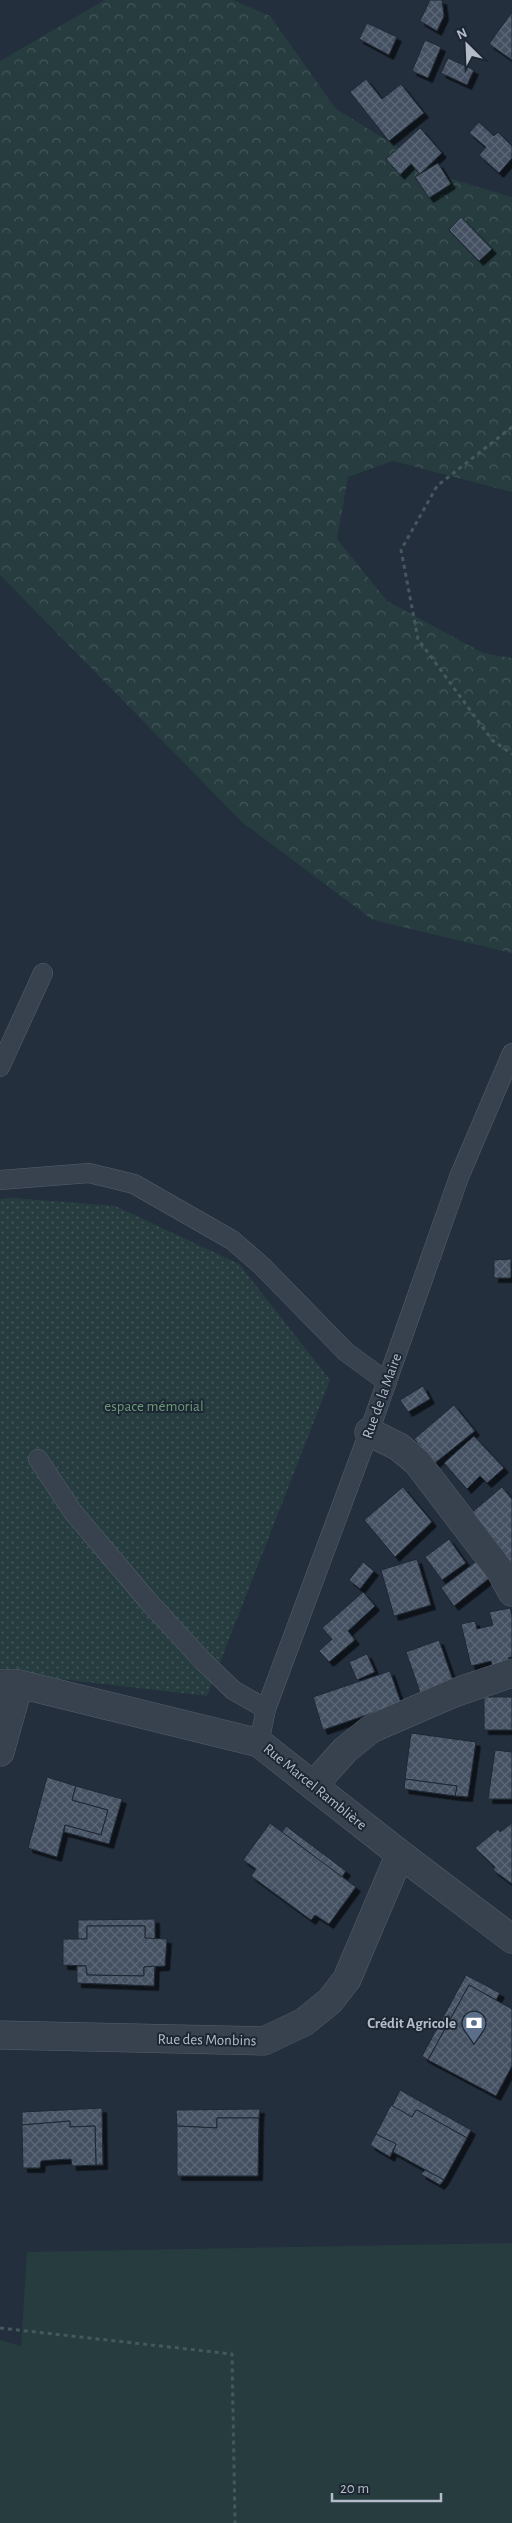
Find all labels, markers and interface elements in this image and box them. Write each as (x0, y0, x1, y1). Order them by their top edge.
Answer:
north arrow (442, 20, 492, 70)
text: N (455, 26, 469, 42)
street label: Rue de la Maire (360, 1351, 404, 1441)
park label: espace mémorial (104, 1399, 204, 1414)
street label: Rue Marcel Ramblière (261, 1741, 369, 1833)
bank icon: Crédit Agricole (461, 2010, 487, 2044)
place label: Crédit Agricole (367, 2016, 456, 2031)
street label: Rue des Monbins (157, 2032, 257, 2048)
scale bar (332, 2470, 441, 2502)
text: 20 m (340, 2481, 369, 2496)

